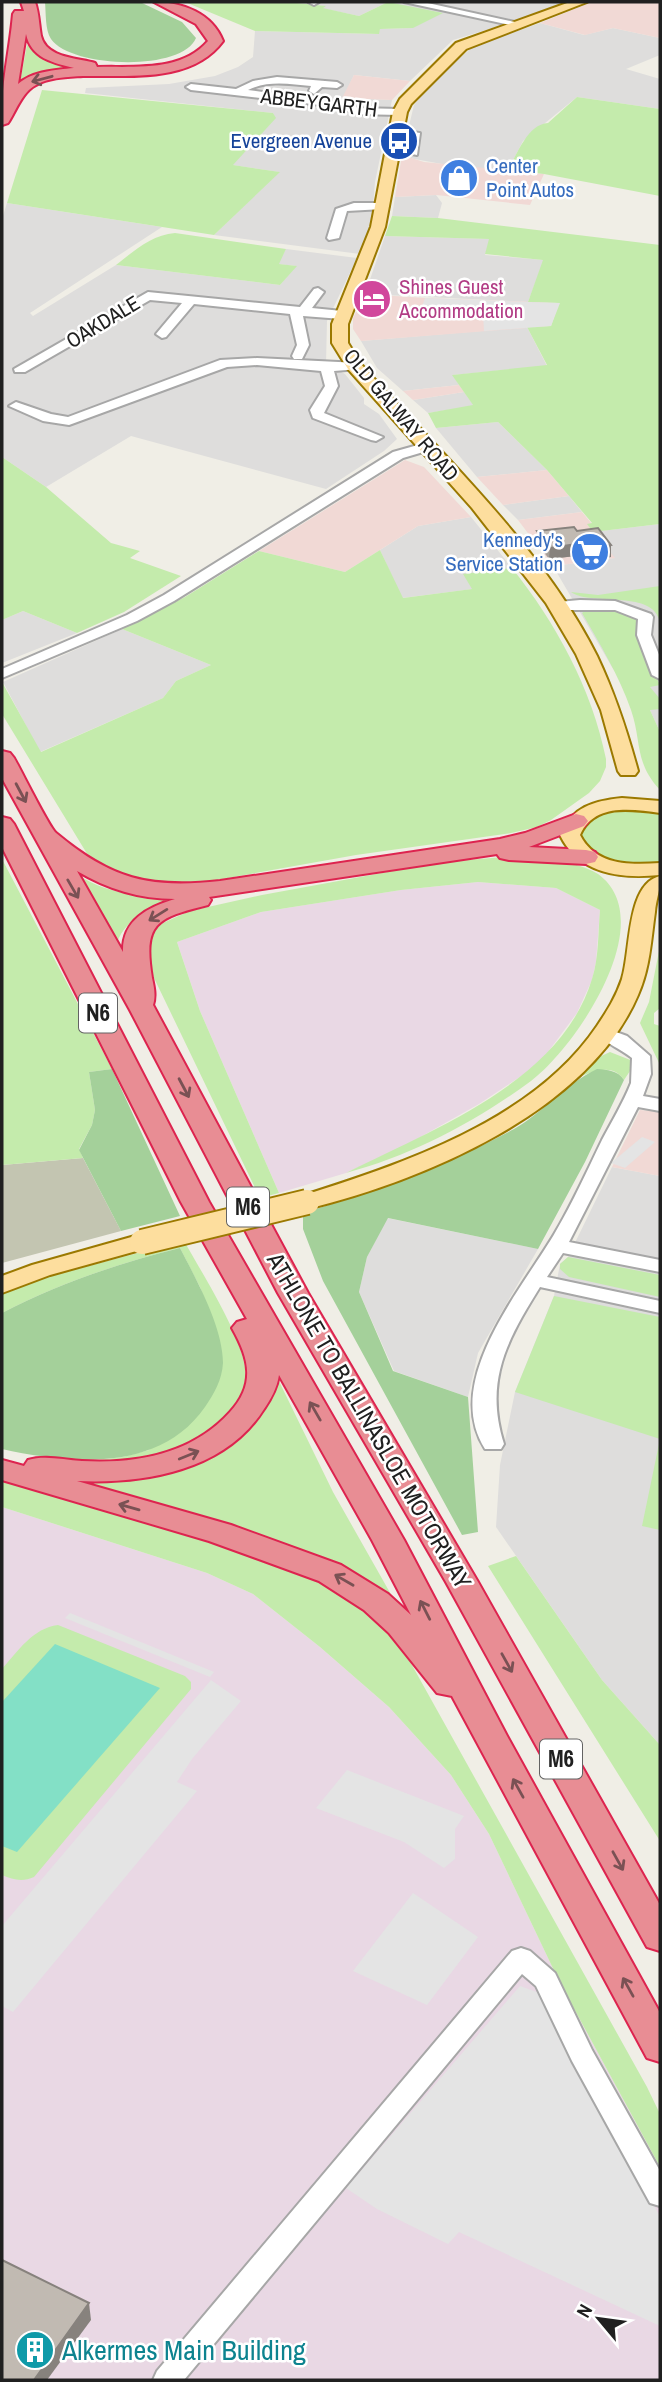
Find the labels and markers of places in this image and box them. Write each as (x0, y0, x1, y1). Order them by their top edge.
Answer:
bus stop icon: Evergreen Avenue (378, 120, 420, 162)
place label: Evergreen Avenue (231, 126, 372, 155)
place label: Center Point Autos (486, 151, 574, 204)
shop icon: Center Point Autos (438, 157, 480, 199)
place label: Shines Guest Accommodation (398, 272, 523, 325)
hotel icon: Shines Guest Accommodation (351, 278, 393, 320)
place label: Kennedy's Service Station (445, 525, 563, 578)
supermarket icon: Kennedy's Service Station (569, 531, 611, 573)
building icon: Alkermes Main Building (14, 2329, 56, 2371)
place label: Alkermes Main Building (61, 2331, 306, 2369)

